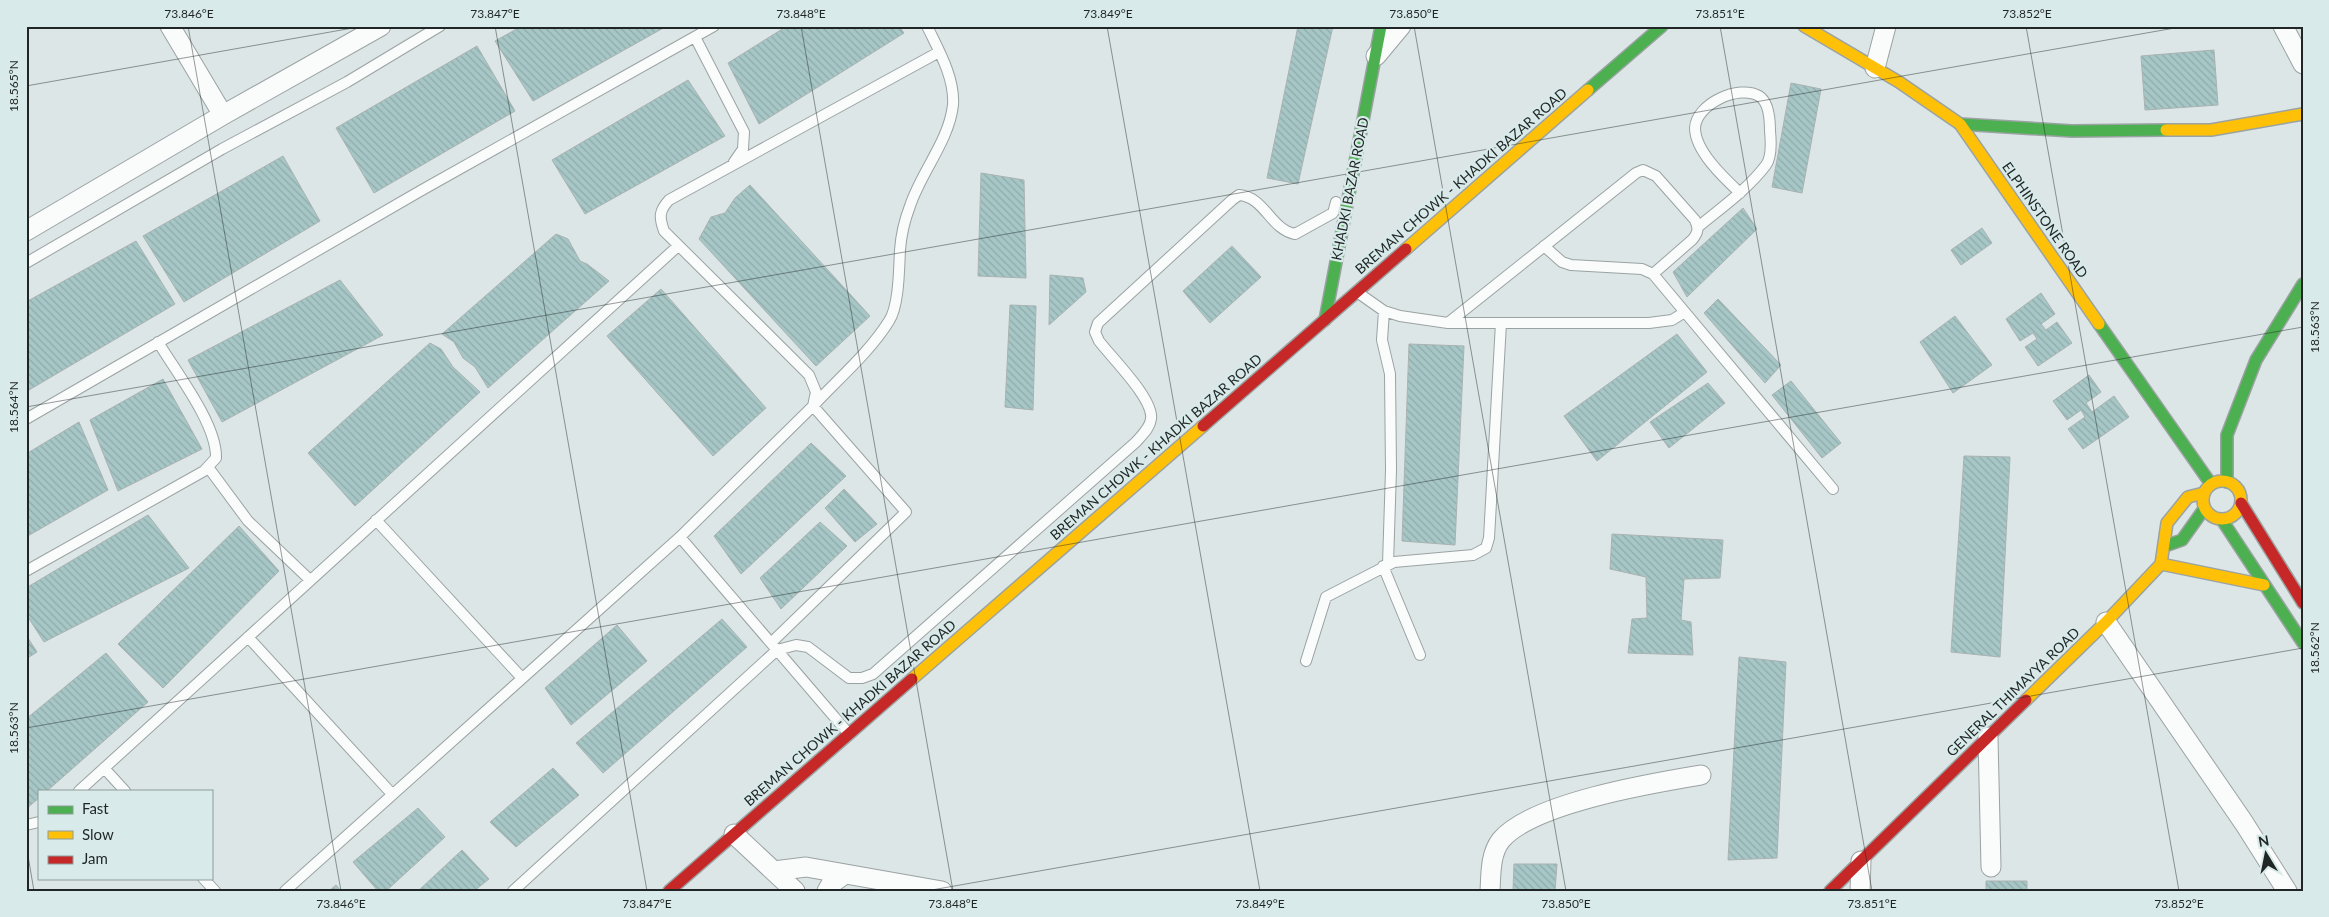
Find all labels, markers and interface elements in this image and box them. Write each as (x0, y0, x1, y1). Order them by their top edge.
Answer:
text: 73.846°E (164, 6, 214, 21)
text: 73.847°E (470, 6, 520, 21)
text: 73.848°E (776, 6, 826, 21)
text: 73.849°E (1083, 6, 1133, 21)
text: 73.850°E (1389, 6, 1439, 21)
text: 73.851°E (1695, 6, 1745, 21)
text: 73.852°E (2002, 6, 2052, 21)
text: 18.565°N (6, 60, 21, 112)
street label: BREMAN CHOWK - KHADKI BAZAR ROAD (1351, 84, 1570, 277)
street label: KHADKI BAZAR ROAD (1327, 116, 1372, 262)
street label: ELPHINSTONE ROAD (1999, 158, 2092, 281)
text: 18.563°N (2307, 301, 2322, 353)
street label: BREMAN CHOWK - KHADKI BAZAR ROAD (1046, 350, 1265, 543)
text: 18.564°N (6, 381, 21, 433)
street label: BREMAN CHOWK - KHADKI BAZAR ROAD (740, 616, 959, 809)
text: 18.562°N (2307, 622, 2322, 674)
street label: GENERAL THIMAYYA ROAD (1943, 624, 2083, 760)
text: 18.563°N (6, 702, 21, 754)
legend (38, 790, 212, 880)
text: Fast (82, 799, 109, 817)
text: Slow (82, 825, 114, 843)
north arrow (2242, 830, 2292, 880)
text: N (2257, 831, 2270, 850)
text: Jam (82, 849, 108, 867)
text: 73.846°E (316, 896, 366, 911)
text: 73.847°E (622, 896, 672, 911)
text: 73.848°E (928, 896, 978, 911)
text: 73.849°E (1235, 896, 1285, 911)
text: 73.850°E (1541, 896, 1591, 911)
text: 73.851°E (1847, 896, 1897, 911)
text: 73.852°E (2154, 896, 2204, 911)

